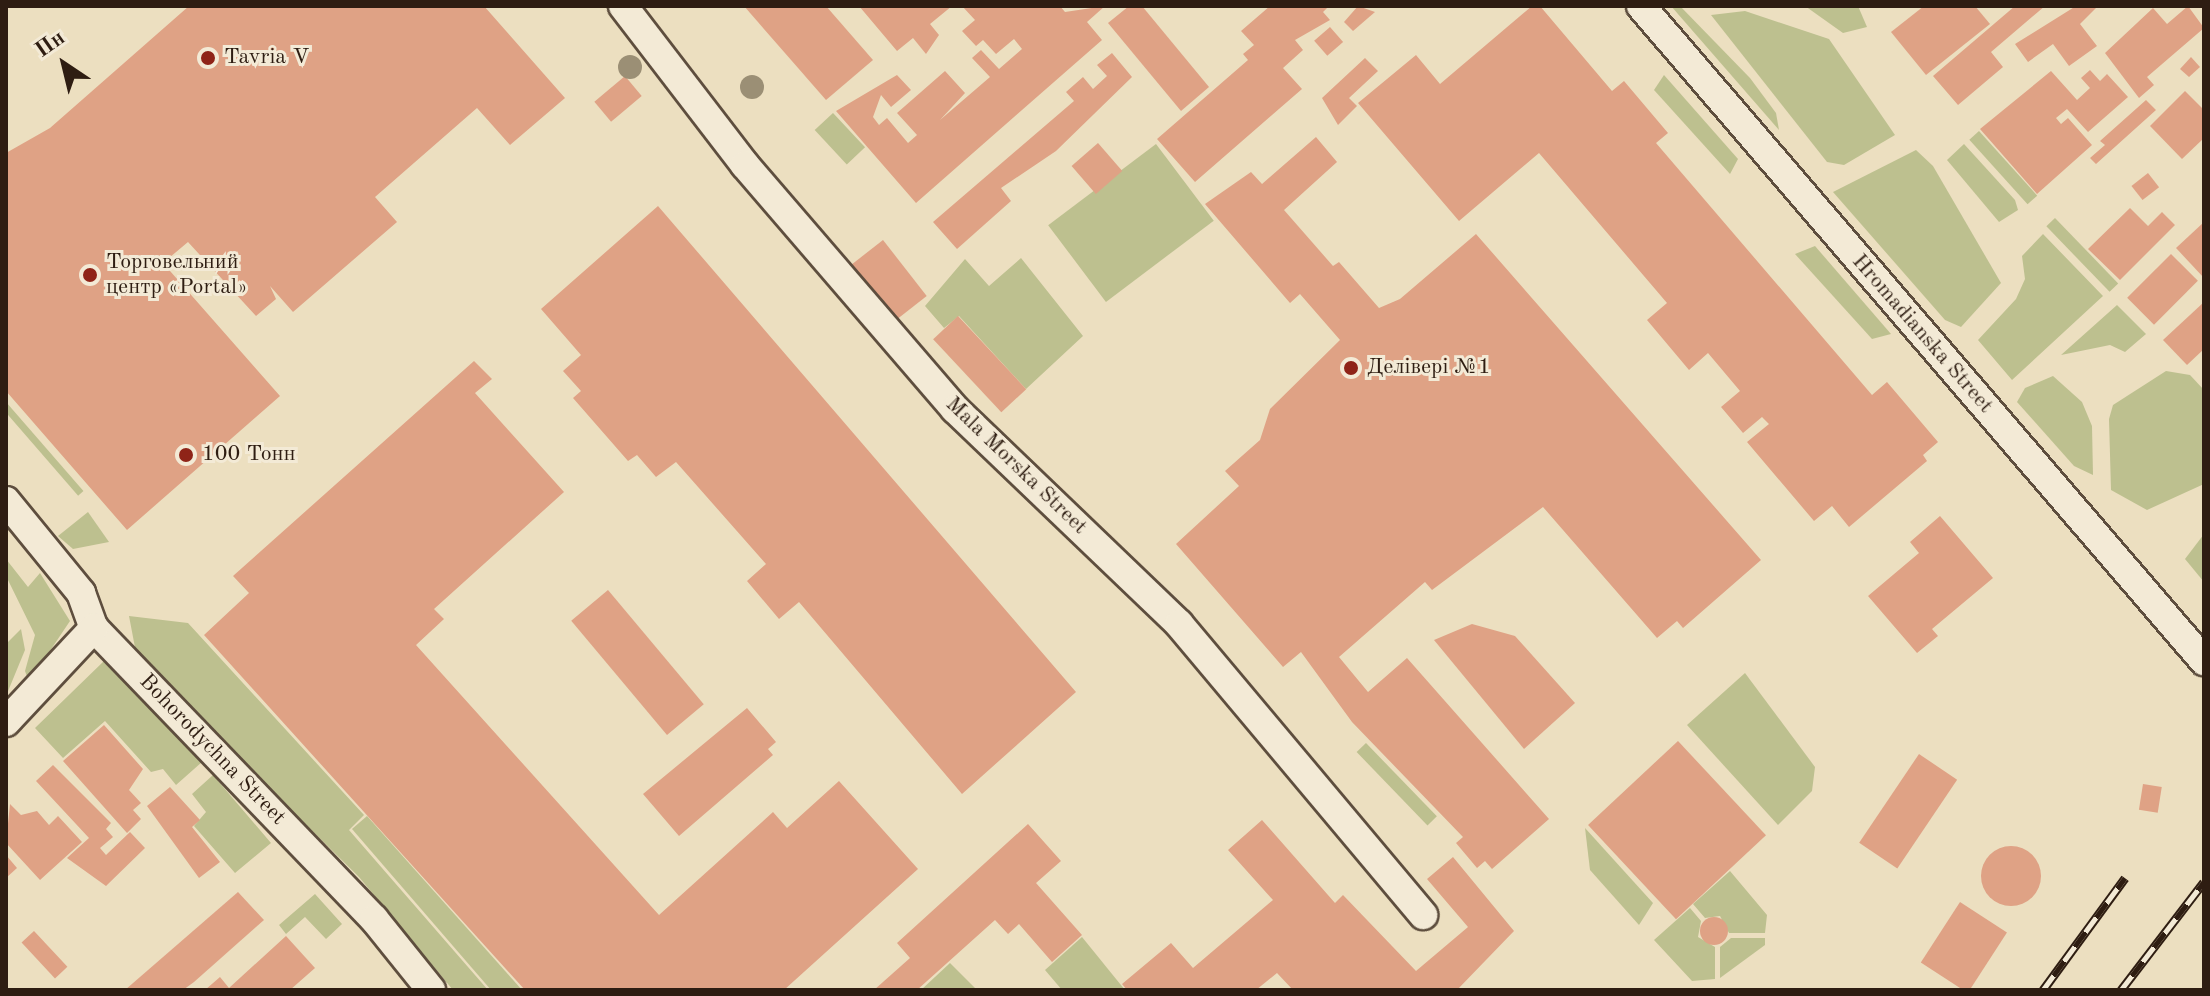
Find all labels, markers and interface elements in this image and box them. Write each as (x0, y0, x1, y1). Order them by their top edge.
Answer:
north arrow (24, 24, 104, 104)
text: Пн (31, 27, 69, 62)
place label: Tavria V (224, 45, 309, 71)
marker: Tavria V (199, 49, 217, 67)
place label: Торговельний центр «Portal» (106, 249, 248, 300)
street label: Hromadianska Street (1846, 249, 1998, 419)
marker: Торговельний центр «Portal» (81, 266, 99, 284)
place label: Делівері №1 (1367, 355, 1491, 381)
marker: Делівері №1 (1342, 359, 1360, 377)
street label: Mala Morska Street (940, 392, 1092, 540)
place label: 100 Тонн (202, 442, 296, 468)
marker: 100 Тонн (177, 446, 195, 464)
street label: Bohorodychna Street (133, 669, 291, 831)

